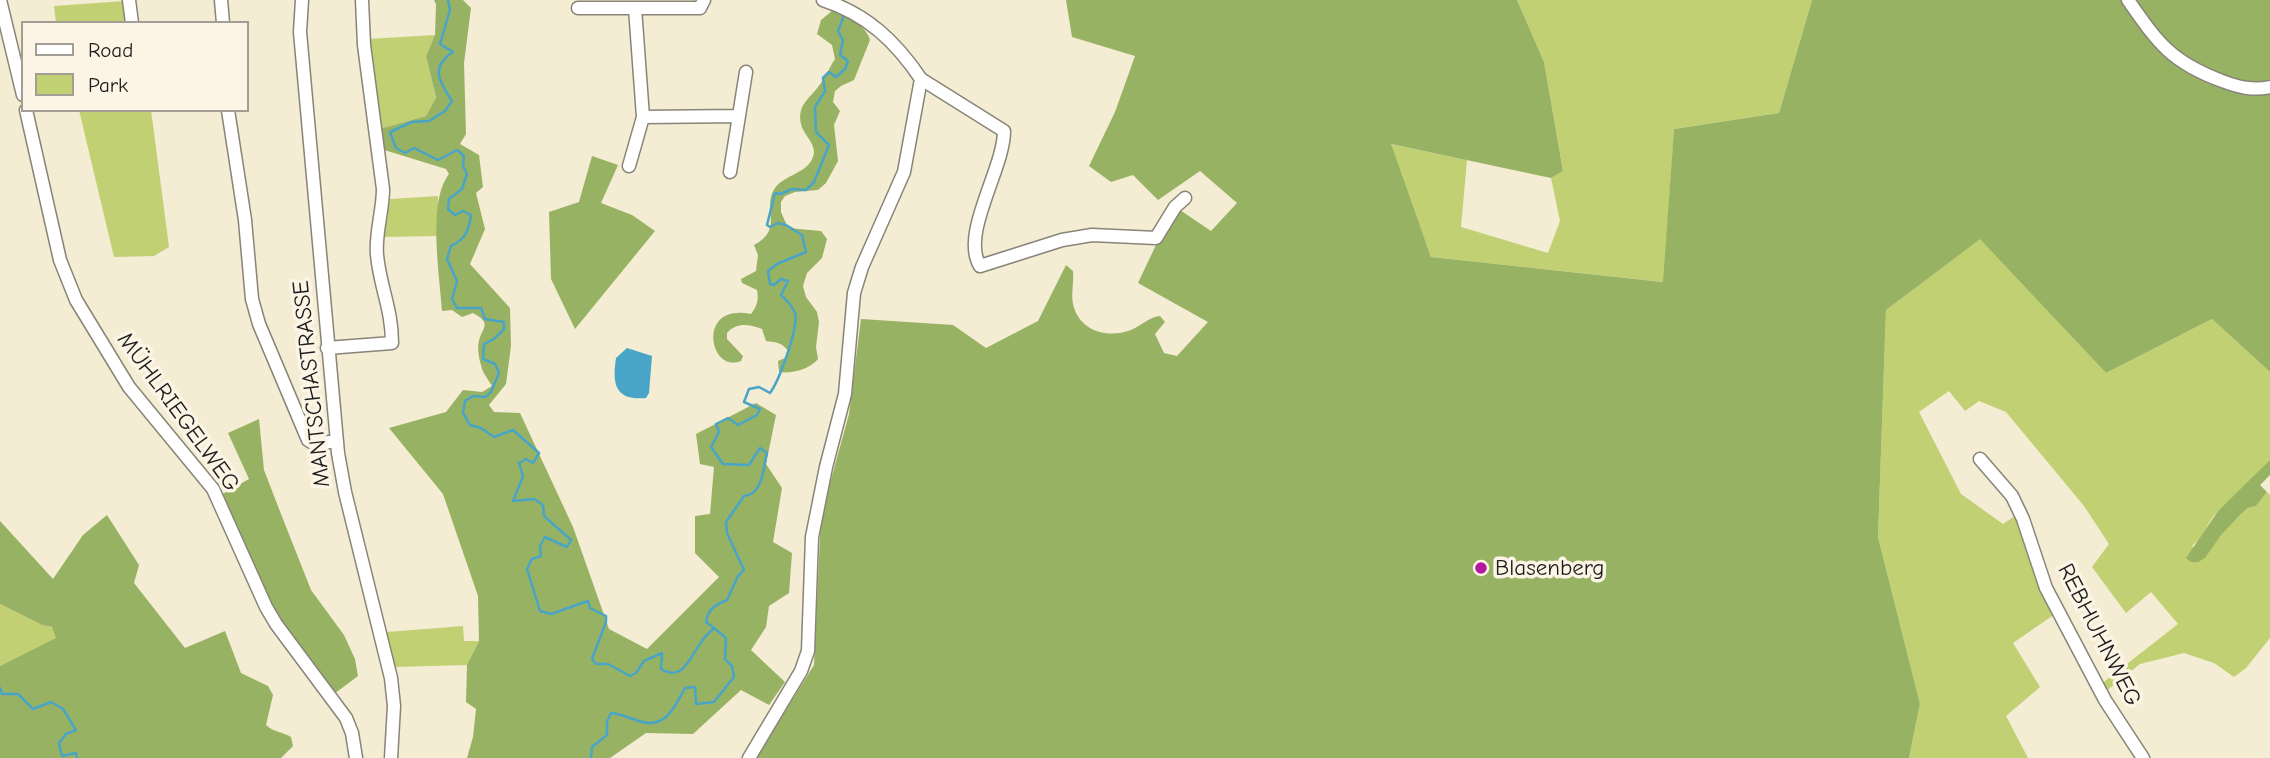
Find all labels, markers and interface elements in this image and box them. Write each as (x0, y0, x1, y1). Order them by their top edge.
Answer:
legend (21, 21, 248, 112)
text: Road (88, 38, 133, 62)
text: Park (88, 73, 128, 97)
street label: MANTSCHASTRASSE (287, 279, 337, 489)
street label: MÜHLRIEGELWEG (111, 327, 245, 497)
place label: Blasenberg (1495, 554, 1604, 582)
street label: REBHUHNWEG (2051, 559, 2147, 711)
marker: Blasenberg (1473, 560, 1489, 576)

